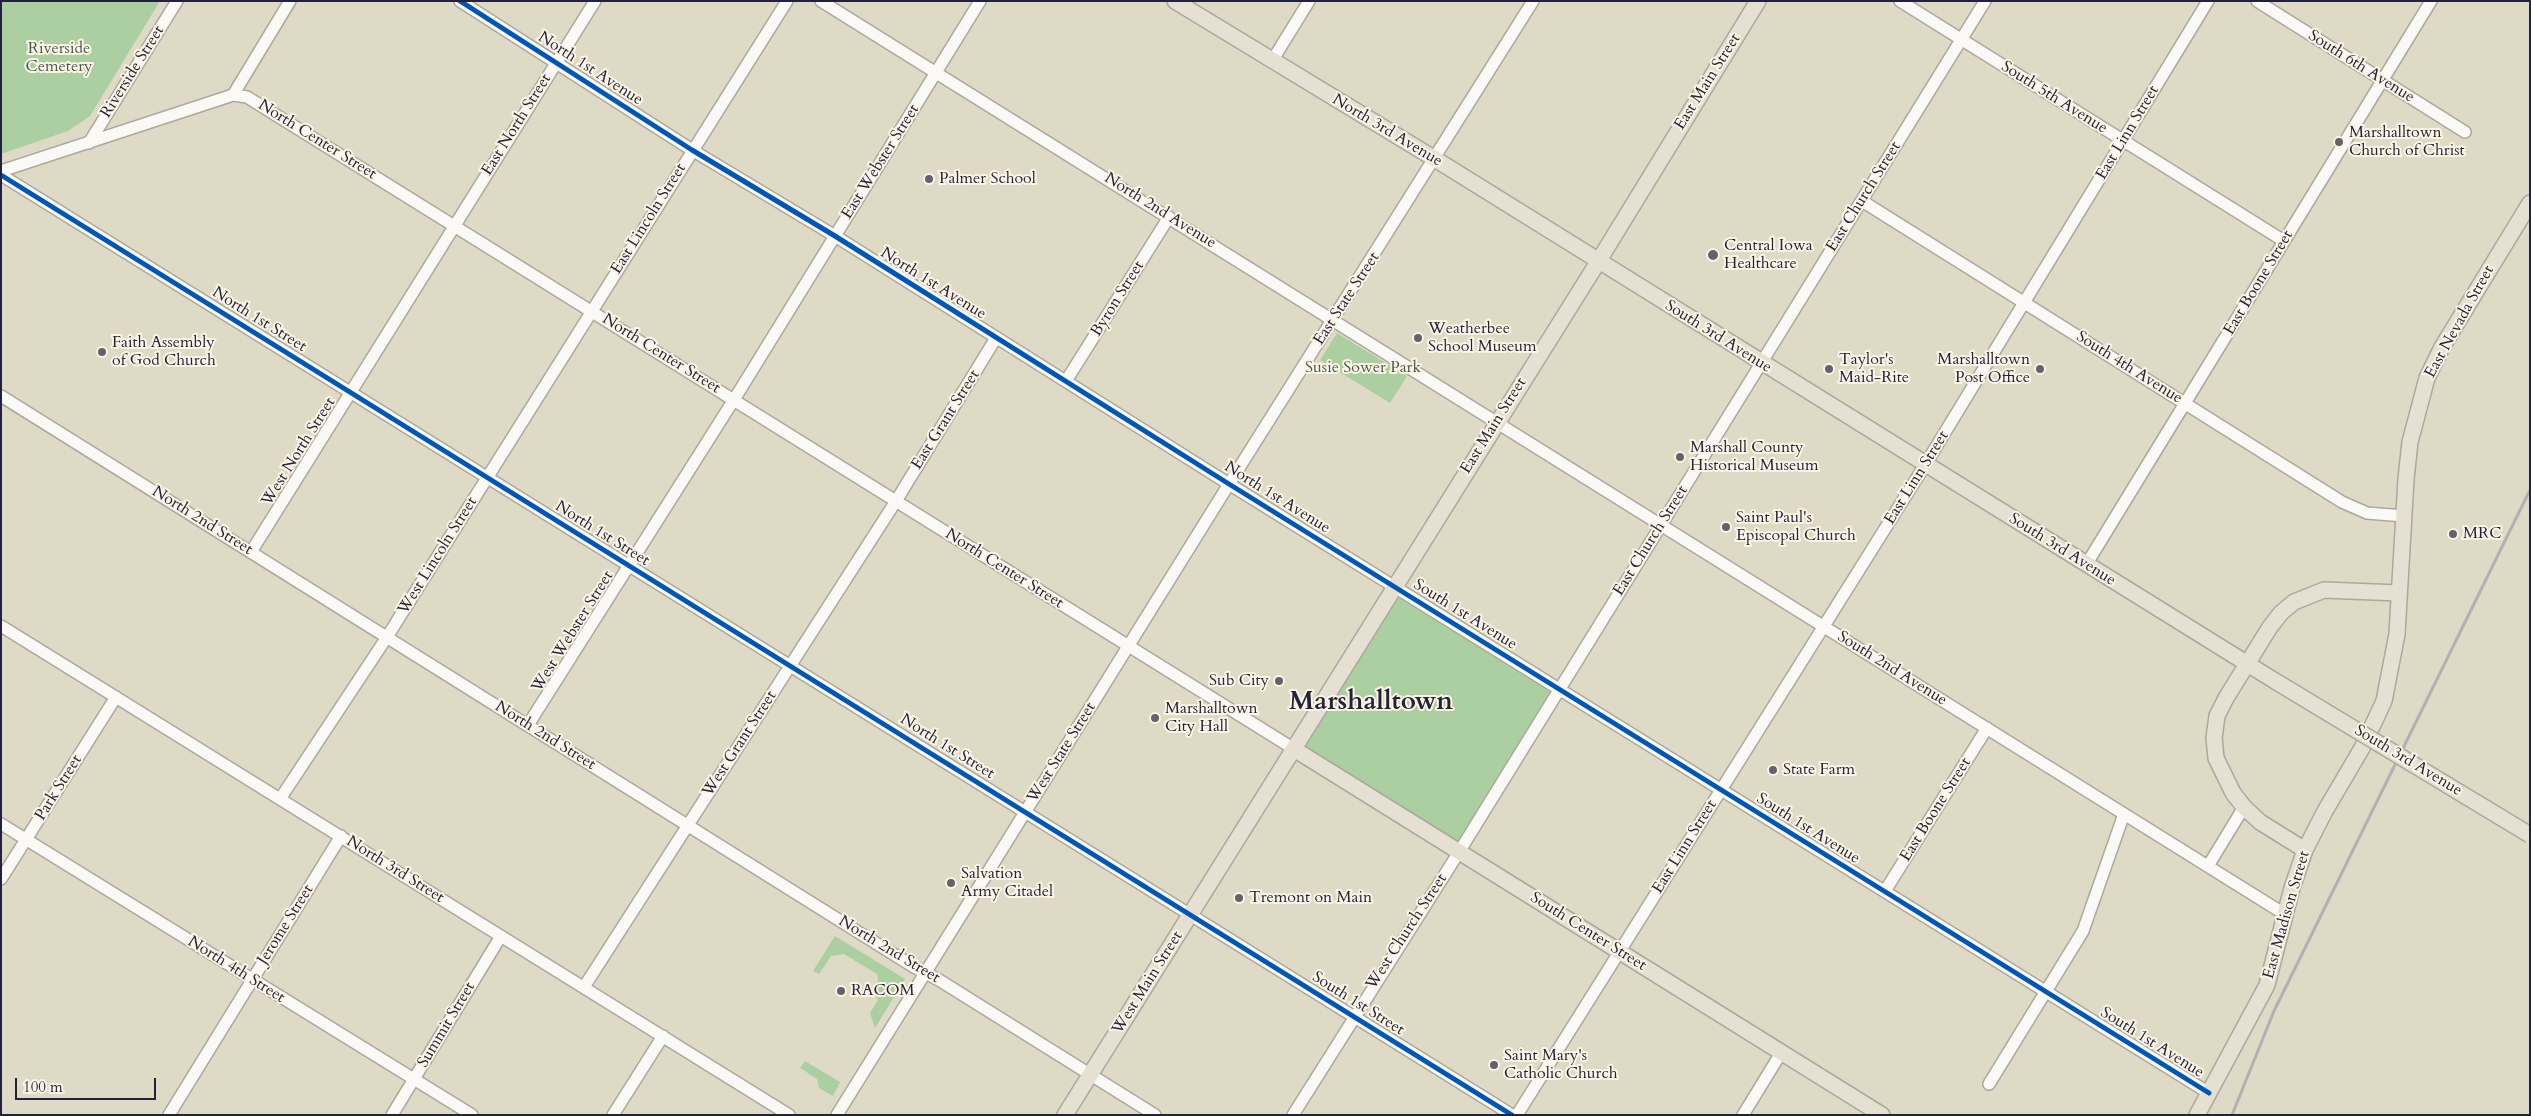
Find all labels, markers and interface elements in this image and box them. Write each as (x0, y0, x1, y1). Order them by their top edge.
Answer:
street label: Riverside Street (97, 22, 169, 122)
street label: South 6th Avenue (2304, 27, 2418, 107)
street label: North 1st Avenue (534, 28, 646, 110)
street label: East Main Street (1671, 30, 1745, 134)
park label: Riverside Cemetery (26, 39, 92, 77)
street label: South 5th Avenue (1997, 58, 2111, 138)
street label: East North Street (478, 71, 556, 179)
street label: East Linn Street (2092, 82, 2164, 184)
street label: North 3rd Avenue (1328, 91, 1446, 171)
street label: North Center Street (254, 96, 380, 184)
street label: East Webster Street (838, 101, 924, 223)
place label: Marshalltown Church of Christ (2349, 123, 2465, 161)
marker: Marshalltown Church of Christ (2333, 136, 2345, 148)
street label: East Church Street (1822, 138, 1906, 256)
street label: East Lincoln Street (607, 160, 691, 278)
place label: Palmer School (939, 169, 1036, 189)
street label: North 2nd Avenue (1101, 169, 1219, 253)
marker: Palmer School (923, 173, 935, 185)
street label: East Boone Street (2220, 227, 2298, 339)
place label: Central Iowa Healthcare (1724, 236, 1813, 274)
street label: North 1st Avenue (877, 244, 989, 324)
marker: Central Iowa Healthcare (1706, 248, 1720, 262)
street label: East State Street (1310, 249, 1384, 349)
street label: Byron Street (1087, 258, 1149, 340)
street label: East Nevada Street (2421, 262, 2499, 382)
street label: North 1st Street (208, 283, 310, 357)
street label: South 3rd Avenue (1661, 296, 1775, 378)
street label: North Center Street (598, 310, 724, 398)
place label: Weatherbee School Museum (1428, 319, 1537, 357)
street label: South 4th Avenue (2072, 328, 2186, 408)
marker: Weatherbee School Museum (1412, 332, 1424, 344)
place label: Faith Assembly of God Church (112, 333, 216, 371)
marker: Faith Assembly of God Church (96, 346, 108, 358)
place label: Taylor's Maid-Rite (1839, 350, 1909, 388)
place label: Marshalltown Post Office (1937, 350, 2030, 388)
park label: Susie Sower Park (1305, 358, 1421, 378)
marker: Taylor's Maid-Rite (1823, 363, 1835, 375)
marker: Marshalltown Post Office (2034, 363, 2046, 375)
street label: East Grant Street (908, 367, 984, 473)
street label: East Main Street (1457, 374, 1531, 478)
street label: West North Street (258, 394, 340, 510)
street label: East Linn Street (1881, 428, 1953, 528)
place label: Marshall County Historical Museum (1690, 438, 1819, 476)
marker: Marshall County Historical Museum (1674, 451, 1686, 463)
street label: North 1st Avenue (1221, 458, 1333, 538)
street label: North 2nd Street (148, 482, 256, 560)
street label: East Church Street (1609, 482, 1693, 600)
street label: West Lincoln Street (394, 494, 482, 618)
street label: North 1st Street (551, 497, 653, 571)
place label: Saint Paul's Episcopal Church (1736, 508, 1856, 546)
street label: South 3rd Avenue (2005, 509, 2119, 591)
marker: Saint Paul's Episcopal Church (1720, 521, 1732, 533)
place label: MRC (2463, 524, 2501, 544)
street label: North Center Street (941, 525, 1067, 613)
marker: MRC (2447, 528, 2459, 540)
street label: West Webster Street (528, 568, 618, 696)
street label: South 1st Avenue (1410, 575, 1520, 655)
street label: South 2nd Avenue (1834, 628, 1950, 710)
place label: Sub City (1209, 671, 1269, 691)
marker: Sub City (1273, 675, 1285, 687)
district label: Marshalltown (1289, 687, 1453, 719)
street label: West Grant Street (699, 688, 781, 800)
street label: North 2nd Street (491, 697, 599, 775)
street label: West State Street (1023, 699, 1101, 807)
place label: Marshalltown City Hall (1165, 699, 1258, 737)
street label: North 1st Street (896, 710, 998, 784)
marker: Marshalltown City Hall (1149, 712, 1161, 724)
street label: South 3rd Avenue (2351, 721, 2465, 801)
street label: Park Street (31, 752, 87, 824)
street label: East Boone Street (1896, 755, 1976, 865)
place label: State Farm (1783, 760, 1855, 780)
marker: State Farm (1767, 764, 1779, 776)
street label: South 1st Avenue (1753, 789, 1863, 869)
street label: East Linn Street (1649, 797, 1721, 897)
street label: North 3rd Street (343, 832, 447, 908)
street label: East Madison Street (2260, 849, 2314, 981)
place label: Salvation Army Citadel (961, 864, 1053, 902)
street label: West Church Street (1362, 871, 1452, 993)
marker: Salvation Army Citadel (945, 877, 957, 889)
street label: Jerome Street (254, 881, 318, 969)
place label: Tremont on Main (1249, 888, 1372, 908)
street label: South Center Street (1526, 889, 1650, 975)
marker: Tremont on Main (1233, 892, 1245, 904)
street label: North 2nd Street (835, 912, 943, 988)
street label: West Main Street (1109, 928, 1187, 1038)
street label: North 4th Street (184, 932, 288, 1008)
street label: South 1st Street (1308, 968, 1408, 1040)
street label: Summit Street (414, 979, 480, 1071)
place label: RACOM (851, 981, 915, 1001)
marker: RACOM (835, 985, 847, 997)
street label: South 1st Avenue (2097, 1003, 2207, 1083)
place label: Saint Mary's Catholic Church (1504, 1046, 1618, 1084)
marker: Saint Mary's Catholic Church (1488, 1059, 1500, 1071)
scale bar (18, 1068, 159, 1100)
text: 100 m (23, 1077, 63, 1097)

